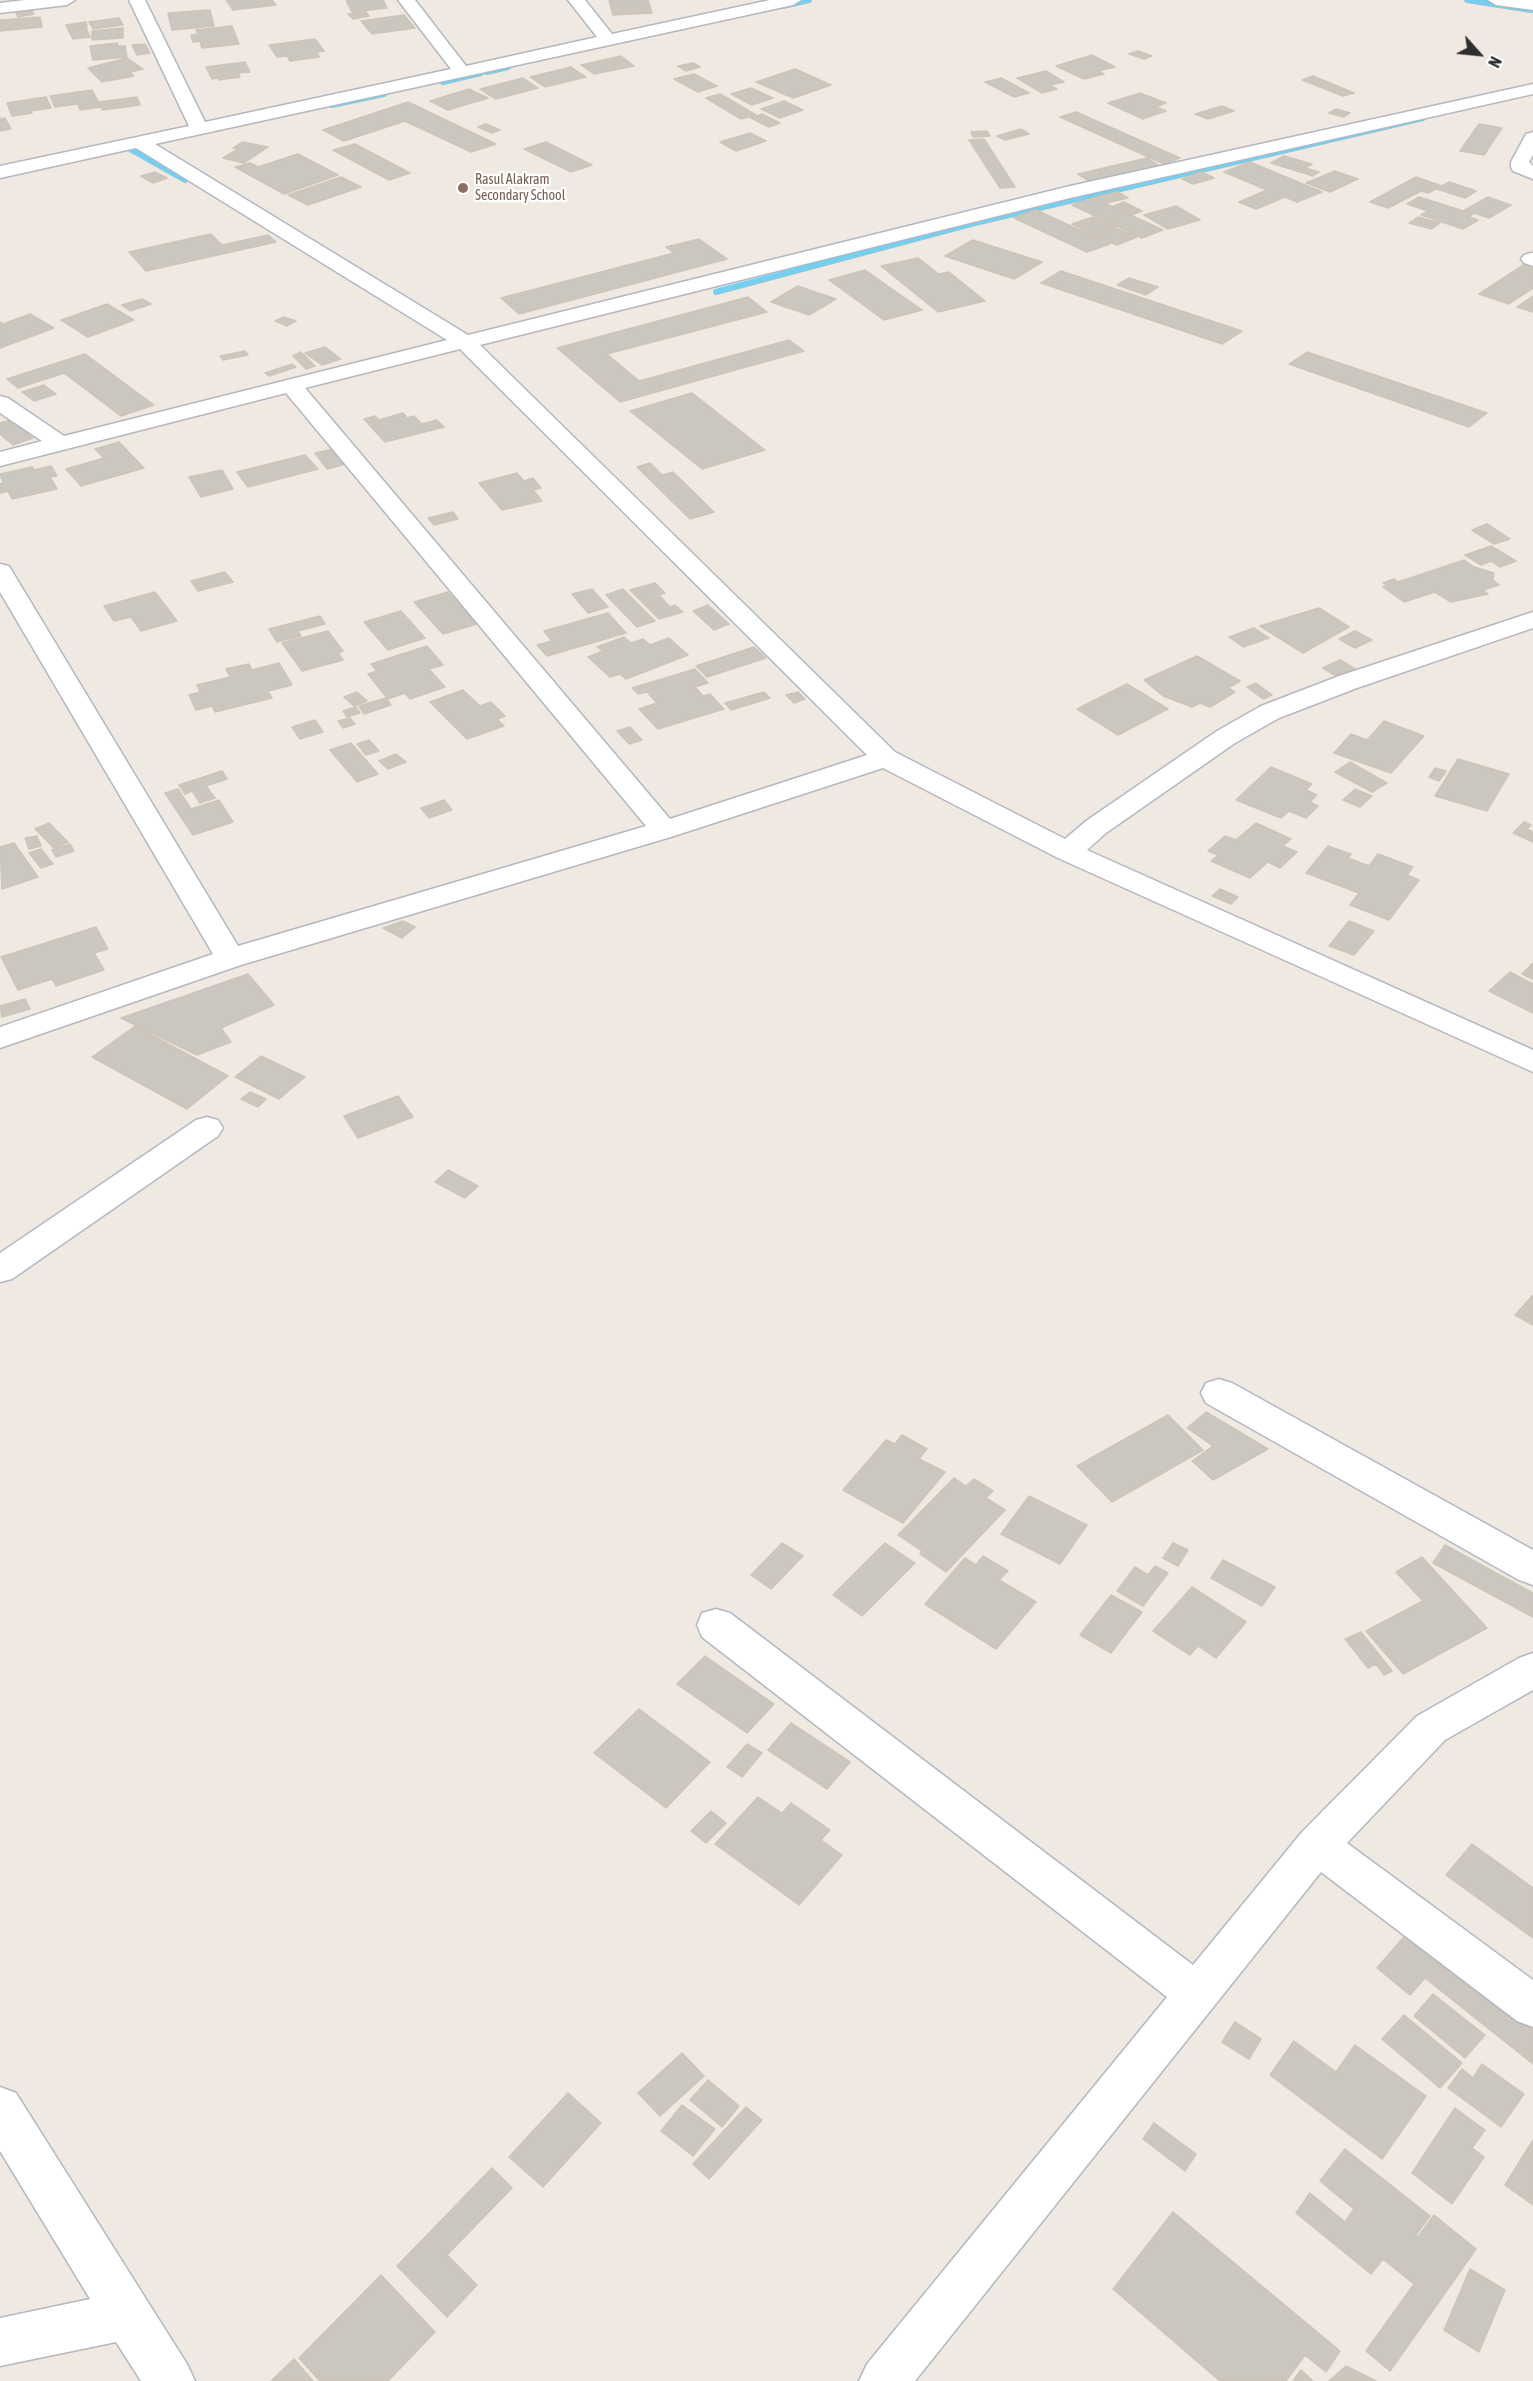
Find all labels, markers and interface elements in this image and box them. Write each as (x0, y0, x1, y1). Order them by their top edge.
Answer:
north arrow (1449, 24, 1509, 84)
text: N (1485, 54, 1505, 70)
place label: Rasul Alakram Secondary School (475, 172, 565, 204)
marker: Rasul Alakram Secondary School (456, 181, 470, 195)

